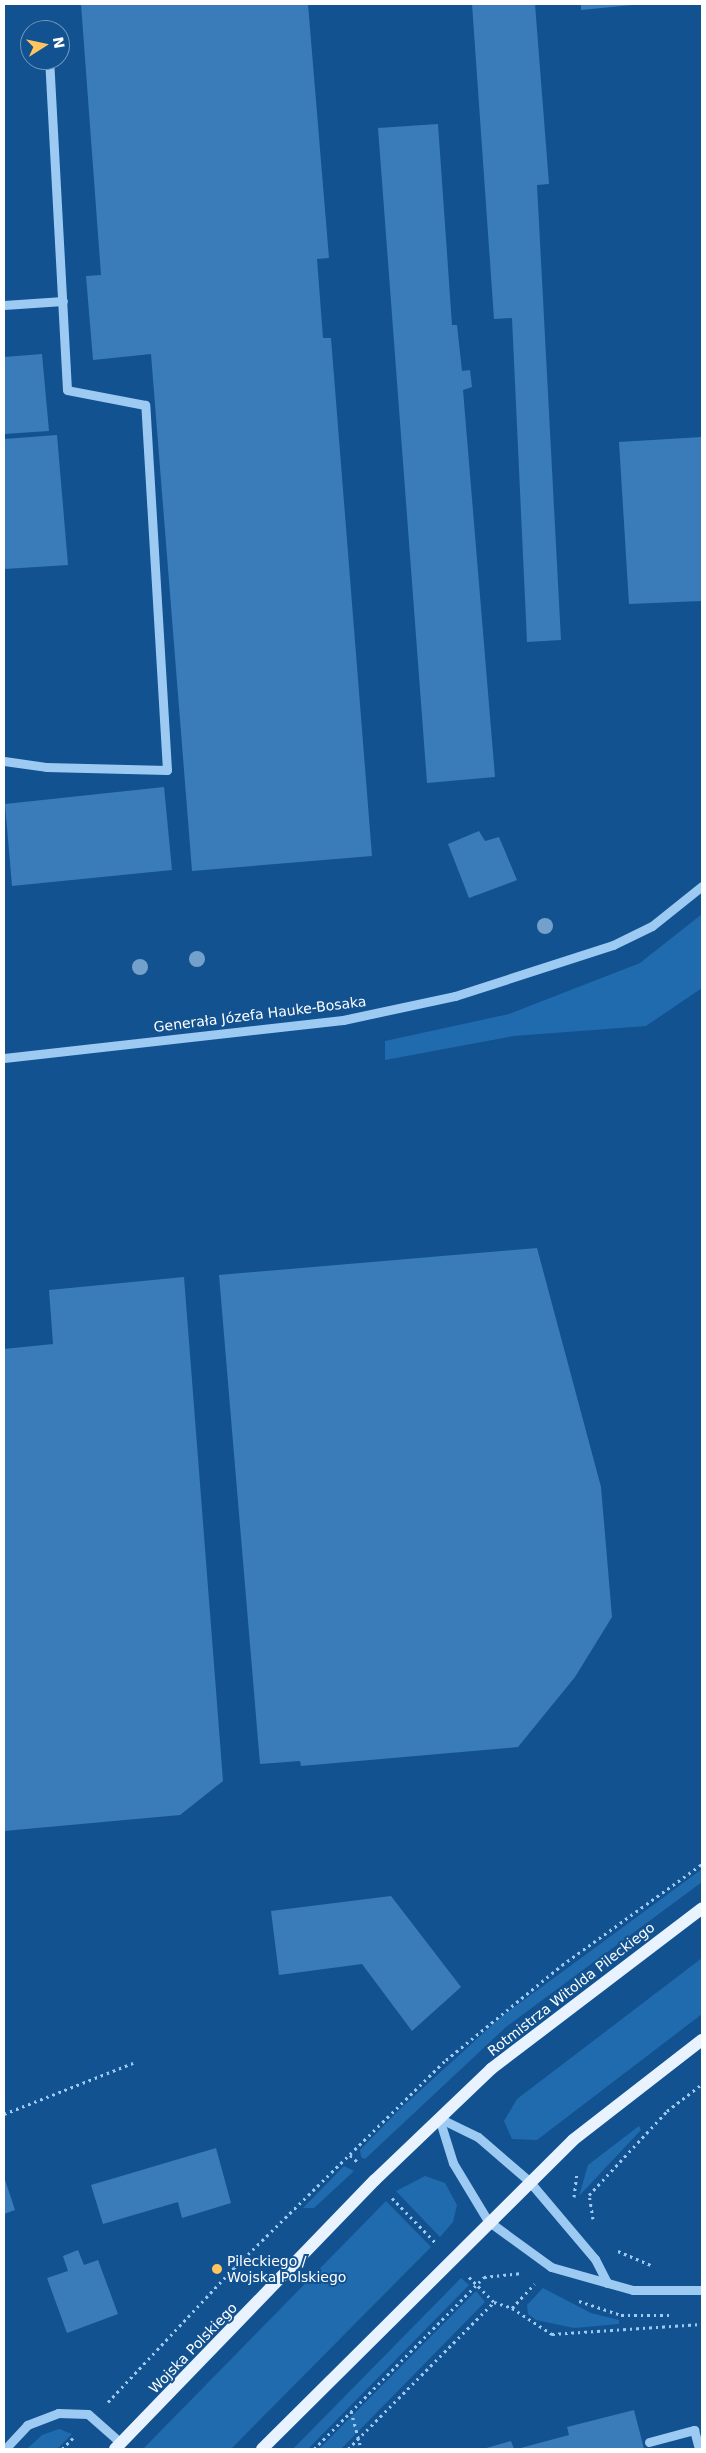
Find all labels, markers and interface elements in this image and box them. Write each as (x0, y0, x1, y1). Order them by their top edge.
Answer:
north arrow (20, 20, 70, 70)
text: N (50, 35, 68, 50)
street label: Generała Józefa Hauke-Bosaka (153, 993, 367, 1035)
street label: Rotmistrza Witolda Pileckiego (484, 1919, 658, 2059)
place label: Pileckiego / Wojska Polskiego (227, 2253, 346, 2286)
marker: Pileckiego / Wojska Polskiego (211, 2263, 223, 2275)
street label: Wojska Polskiego (145, 2299, 241, 2397)

